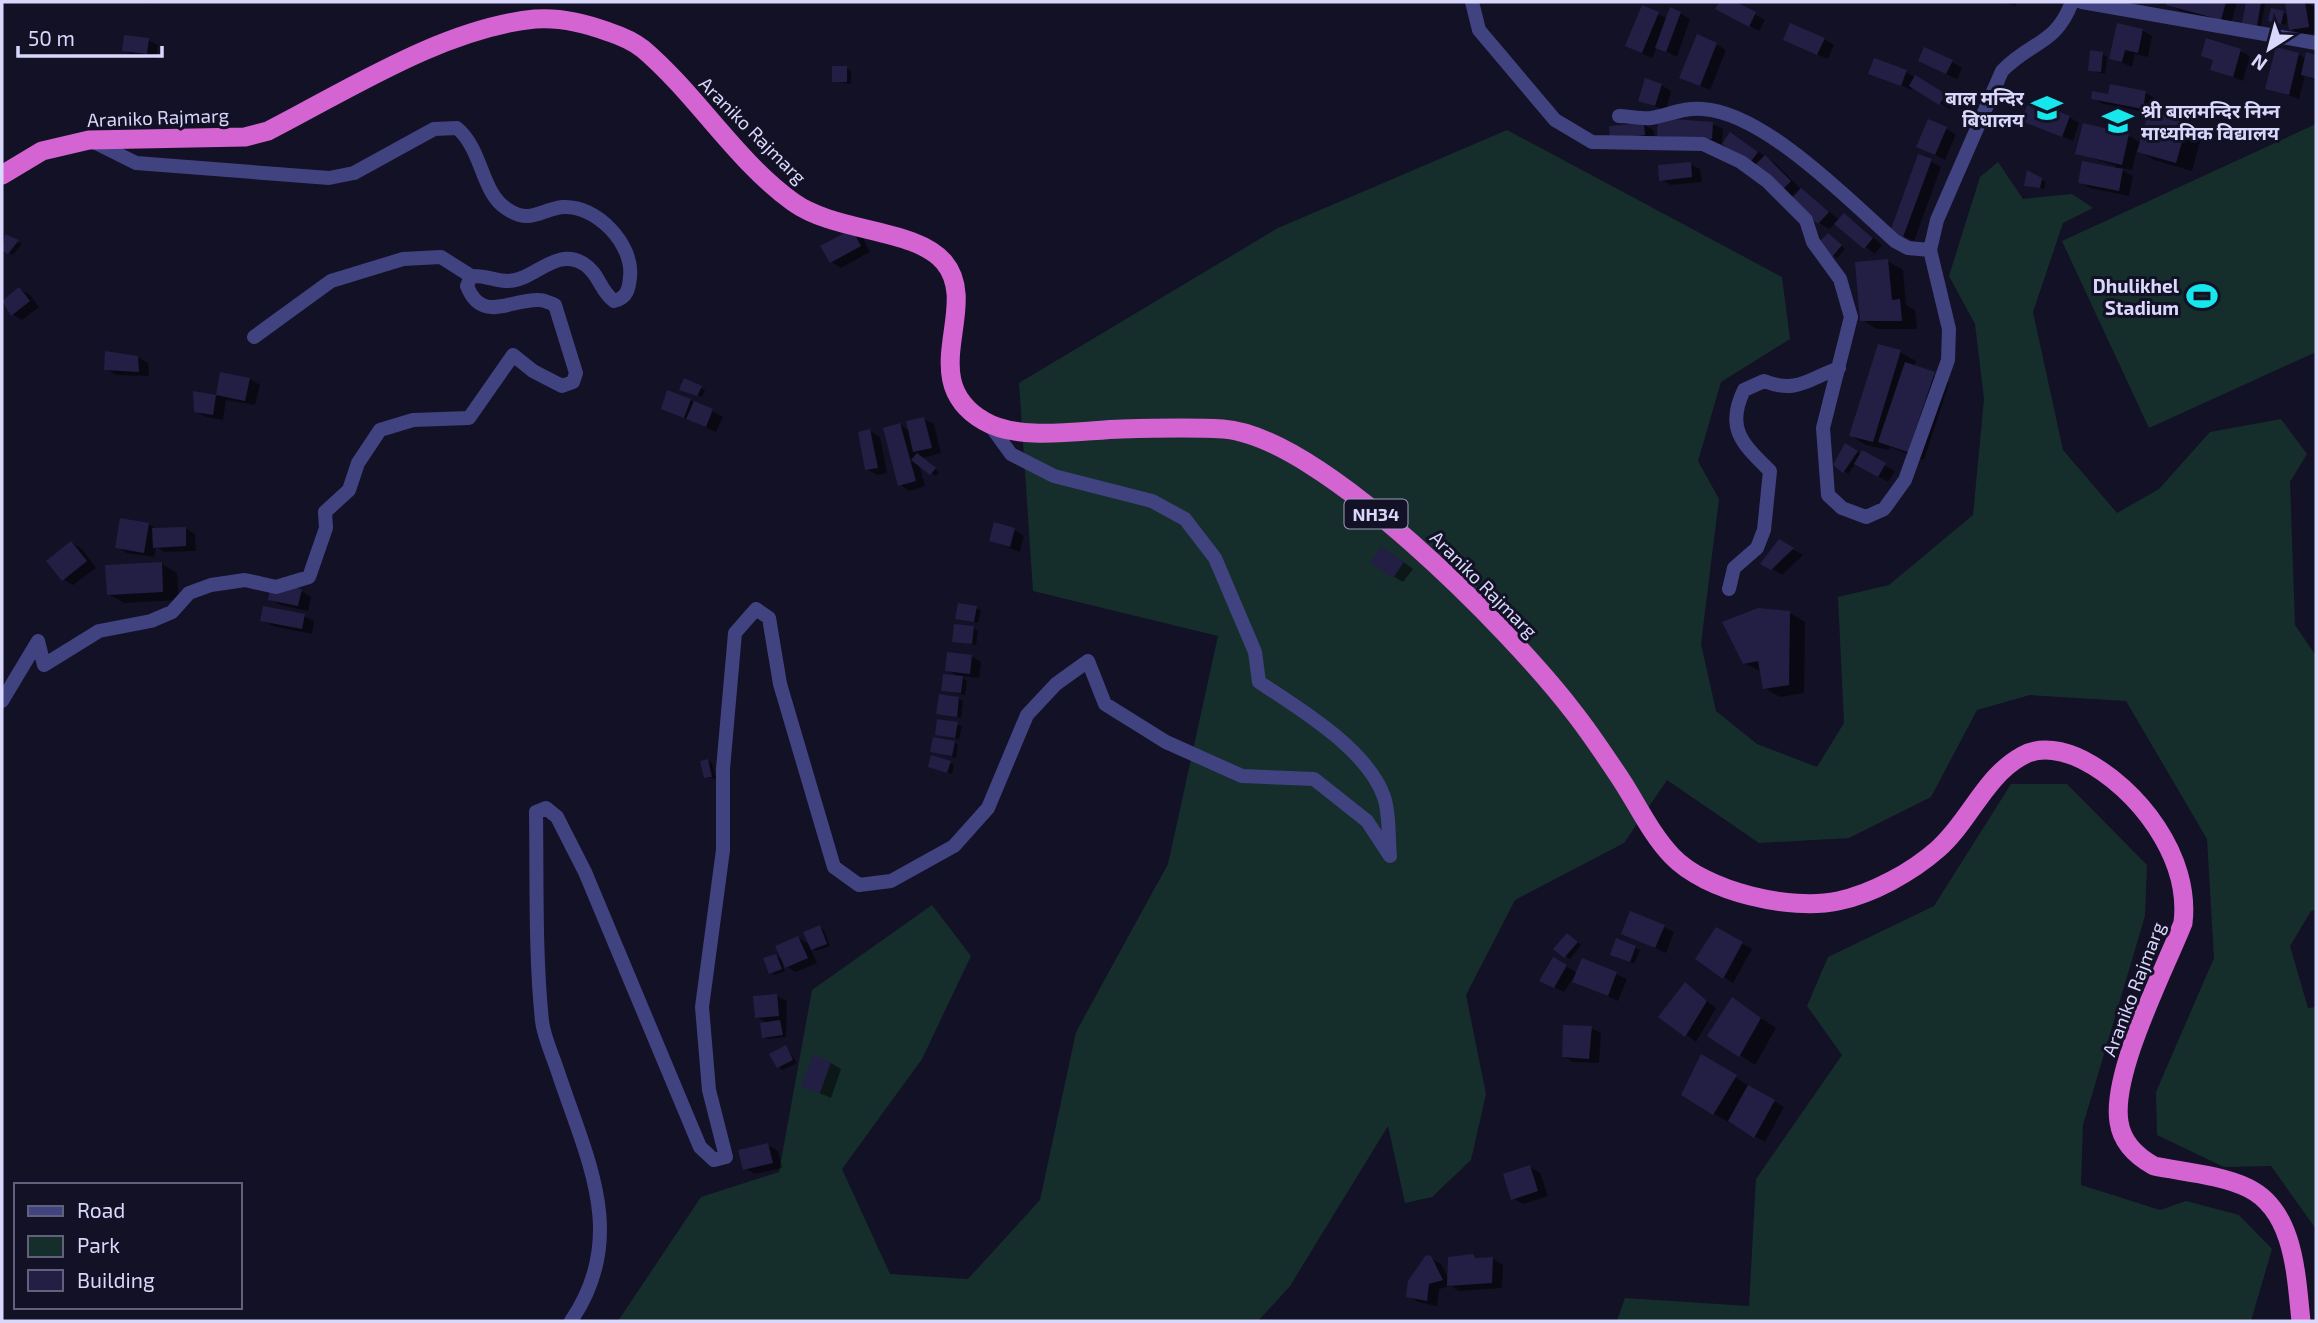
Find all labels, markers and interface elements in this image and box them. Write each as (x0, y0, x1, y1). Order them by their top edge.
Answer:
scale bar (18, 14, 161, 58)
north arrow (2234, 14, 2304, 84)
text: 50 m (28, 25, 75, 50)
text: N (2246, 50, 2271, 76)
street label: Araniko Rajmarg (695, 72, 812, 189)
place label: बाल मन्दिर बिधालय (1945, 86, 2025, 131)
school or university icon: बाल मन्दिर बिधालय (2030, 91, 2064, 125)
place label: श्री बालमन्दिर निम्न माध्यमिक विद्यालय (2141, 99, 2280, 144)
street label: Araniko Rajmarg (87, 103, 230, 131)
school or university icon: श्री बालमन्दिर निम्न माध्यमिक विद्यालय (2101, 104, 2135, 138)
place label: Dhulikhel Stadium (2093, 274, 2180, 319)
sports icon: Dhulikhel Stadium (2185, 279, 2219, 313)
road number: NH34 (1344, 500, 1408, 528)
street label: Araniko Rajmarg (1426, 526, 1543, 643)
street label: Araniko Rajmarg (2097, 918, 2169, 1059)
legend (14, 1183, 242, 1309)
text: Road (77, 1197, 125, 1222)
text: Park (77, 1232, 120, 1257)
text: Building (77, 1267, 155, 1292)

